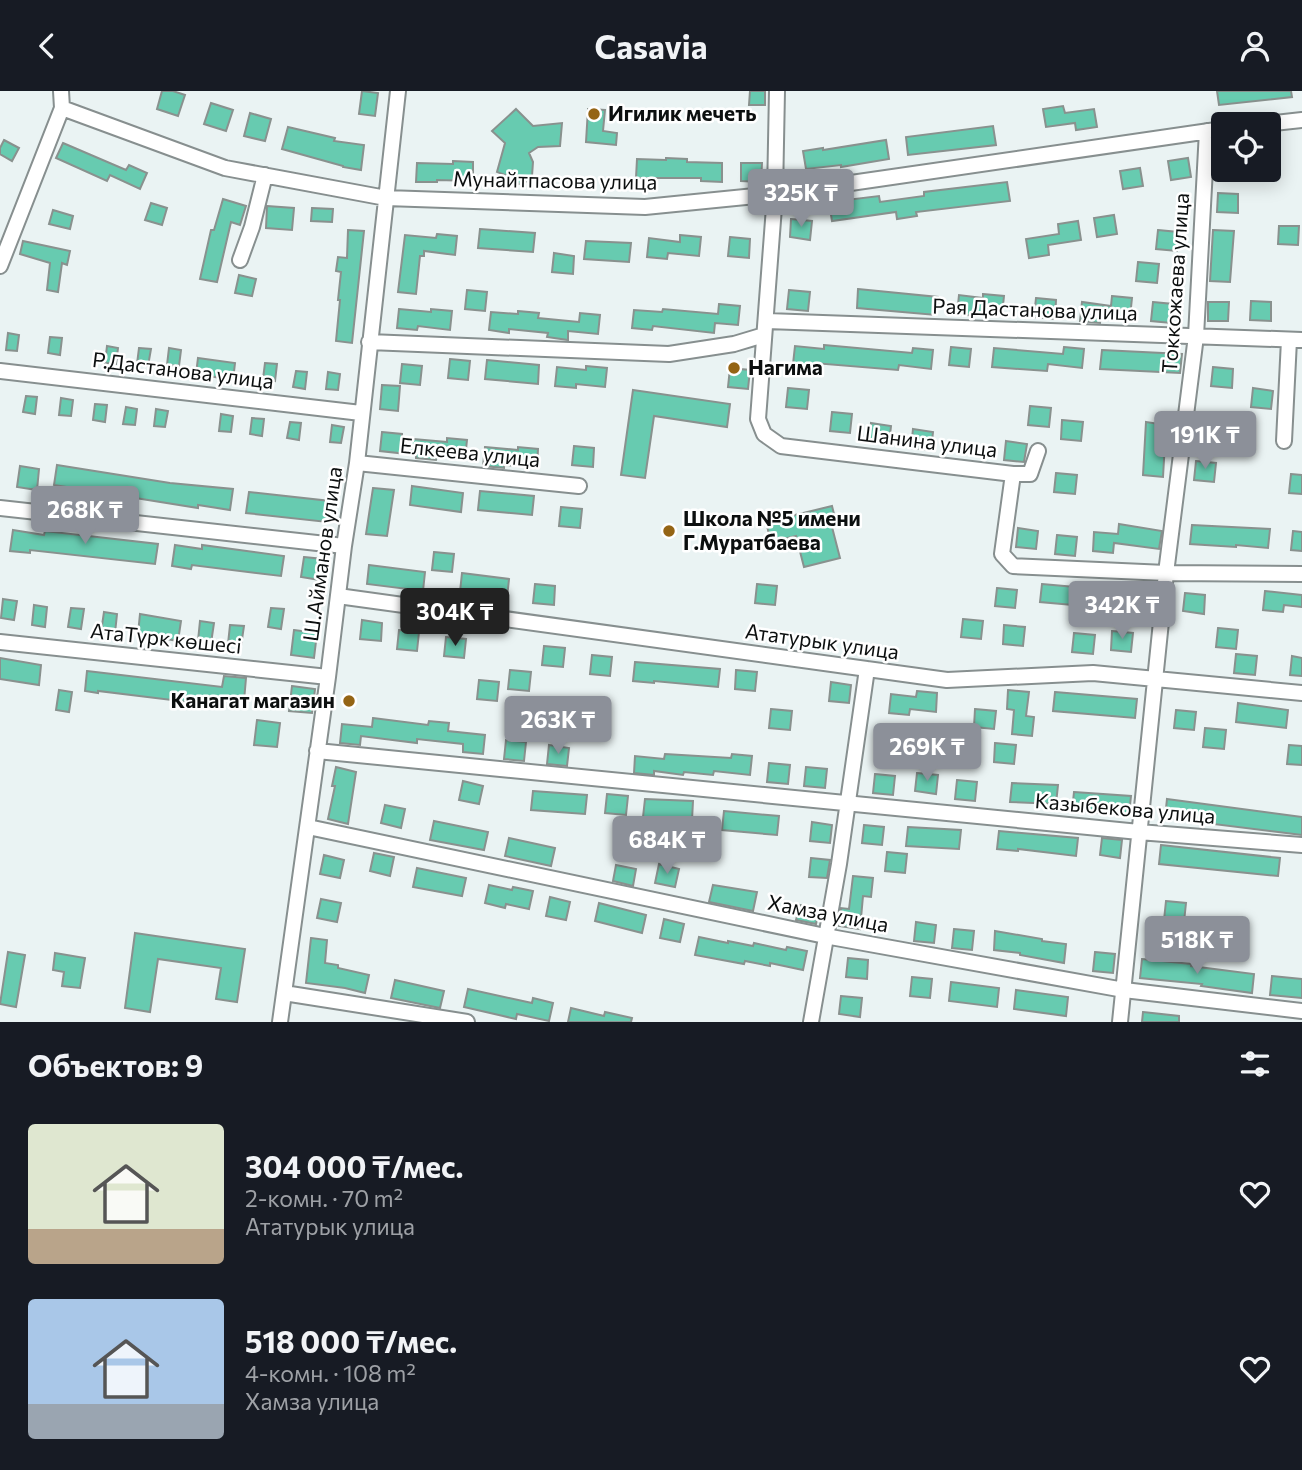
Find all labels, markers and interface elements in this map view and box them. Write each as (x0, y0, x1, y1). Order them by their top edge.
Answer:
text: Casavia (594, 26, 708, 66)
icon: back (28, 27, 66, 65)
icon: person (1236, 27, 1274, 65)
place label: Игилик мечеть (608, 100, 757, 125)
marker: Игилик мечеть (586, 106, 602, 122)
map controls (1211, 112, 1281, 182)
button: locate (1211, 112, 1281, 182)
street label: Мунайтпасова улица (453, 165, 657, 194)
pin: 325K ₸ (744, 169, 858, 229)
text: 325K ₸ (764, 178, 838, 206)
street label: Токкожаева улица (1156, 192, 1193, 374)
street label: Рая Дастанова улица (932, 292, 1138, 325)
street label: Р.Дастанова улица (91, 346, 275, 393)
place label: Нагима (748, 354, 823, 379)
marker: Нагима (726, 360, 742, 376)
pin: 191K ₸ (1148, 411, 1262, 471)
street label: Шанина улица (856, 420, 999, 462)
text: 191K ₸ (1170, 420, 1240, 448)
street label: Елкеева улица (399, 432, 542, 471)
street label: Ш.Айманов улица (297, 465, 346, 643)
pin: 268K ₸ (28, 487, 142, 546)
text: 268K ₸ (47, 495, 123, 523)
place label: Школа №5 имени Г.Муратбаева (683, 505, 861, 554)
marker: Школа №5 имени Г.Муратбаева (661, 523, 677, 539)
pin: 342K ₸ (1065, 581, 1179, 641)
pin: 304K ₸ (398, 589, 512, 648)
text: 342K ₸ (1085, 590, 1160, 618)
text: 304K ₸ (416, 597, 494, 625)
street label: АтаТүрк көшесі (89, 617, 243, 658)
street label: Ататурык улица (744, 617, 901, 664)
place label: Канагат магазин (171, 687, 335, 712)
marker: Канагат магазин (341, 693, 357, 709)
pin: 263K ₸ (501, 697, 615, 756)
text: 263K ₸ (521, 705, 595, 733)
pin: 269K ₸ (870, 723, 984, 783)
text: 269K ₸ (889, 732, 965, 760)
street label: Казыбекова улица (1034, 787, 1216, 828)
pin: 684K ₸ (610, 817, 724, 876)
text: 684K ₸ (628, 825, 706, 853)
street label: Хамза улица (766, 889, 891, 936)
pin: 518K ₸ (1140, 917, 1254, 976)
text: 518K ₸ (1161, 925, 1233, 953)
icon: filters (1236, 1045, 1274, 1083)
text: Объектов: 9 (28, 1046, 203, 1083)
text: 304 000 ₸/мес. (245, 1147, 463, 1184)
icon: home (84, 1152, 168, 1236)
icon: heart (1236, 1175, 1274, 1213)
text: 2-комн. · 70 m² (245, 1184, 403, 1212)
text: Ататурык улица (245, 1212, 415, 1240)
text: 518 000 ₸/мес. (245, 1322, 457, 1359)
icon: home (84, 1327, 168, 1411)
icon: heart (1236, 1350, 1274, 1388)
text: 4-комн. · 108 m² (245, 1359, 416, 1387)
text: Хамза улица (245, 1387, 379, 1415)

